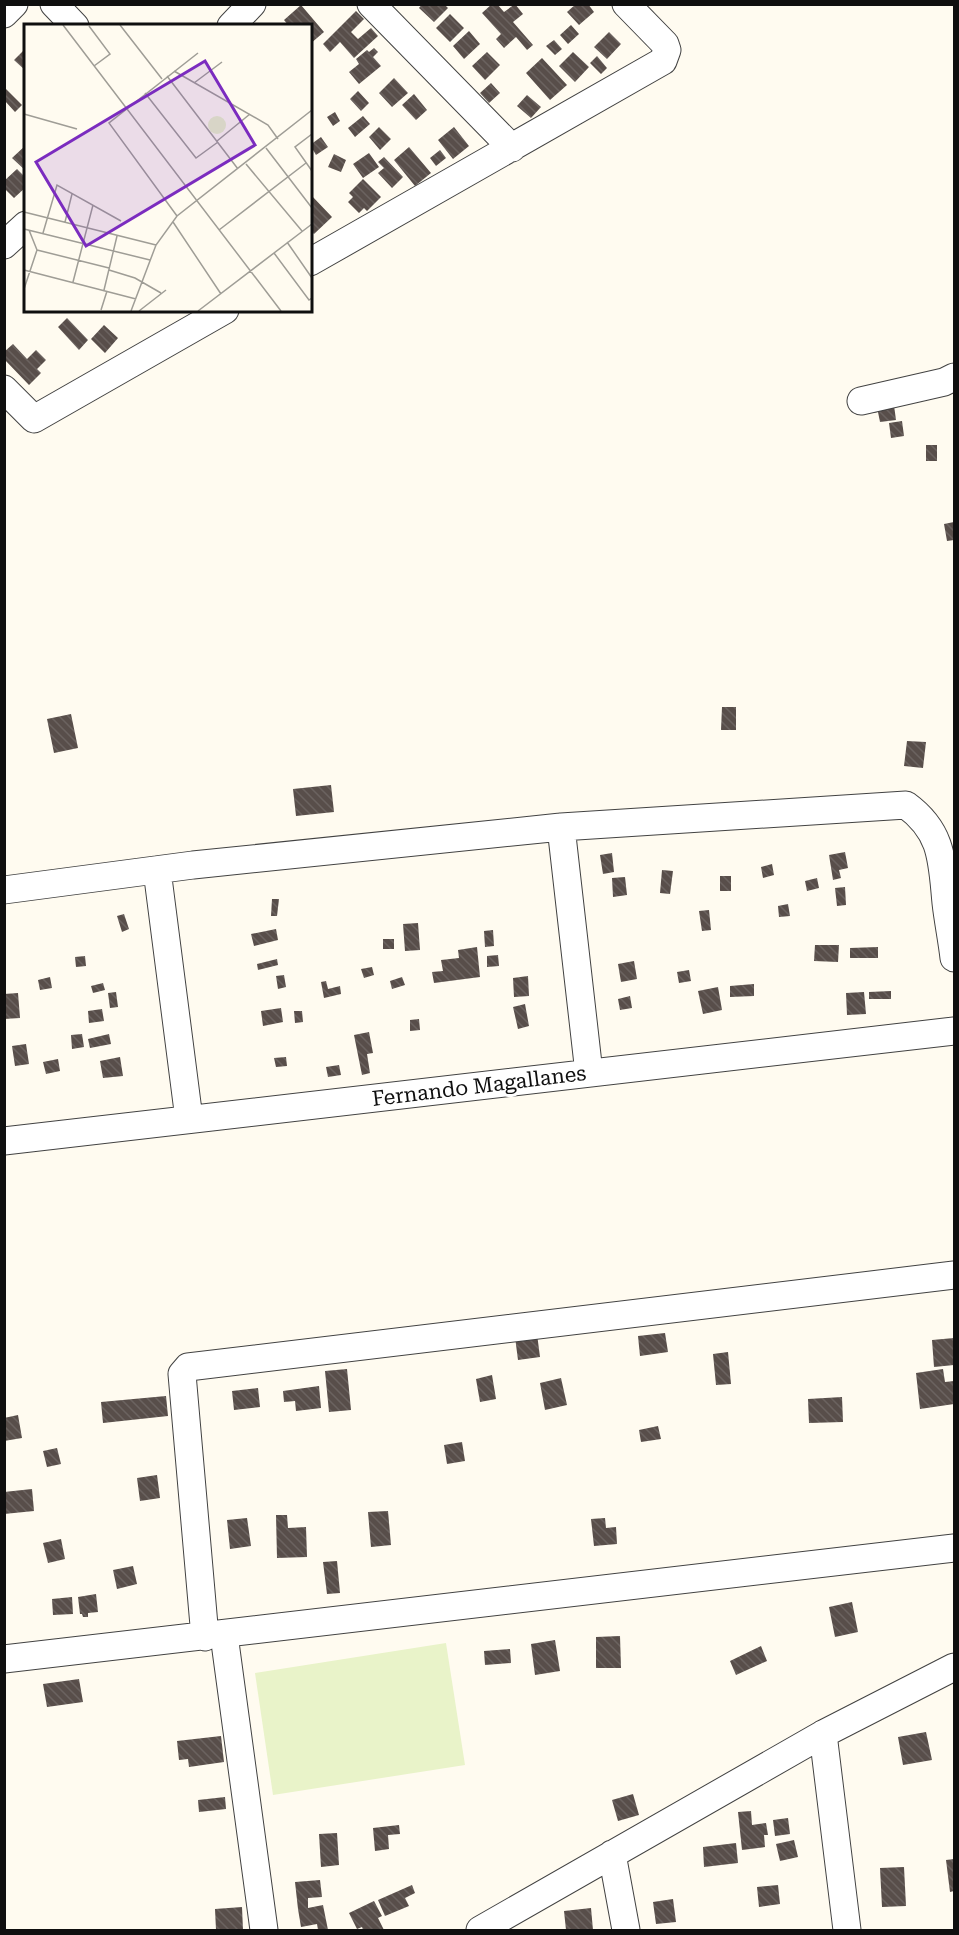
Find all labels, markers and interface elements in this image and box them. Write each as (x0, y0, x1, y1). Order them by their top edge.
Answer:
inset map (24, 24, 312, 312)
street label: Fernando Magallanes (371, 1061, 587, 1111)

